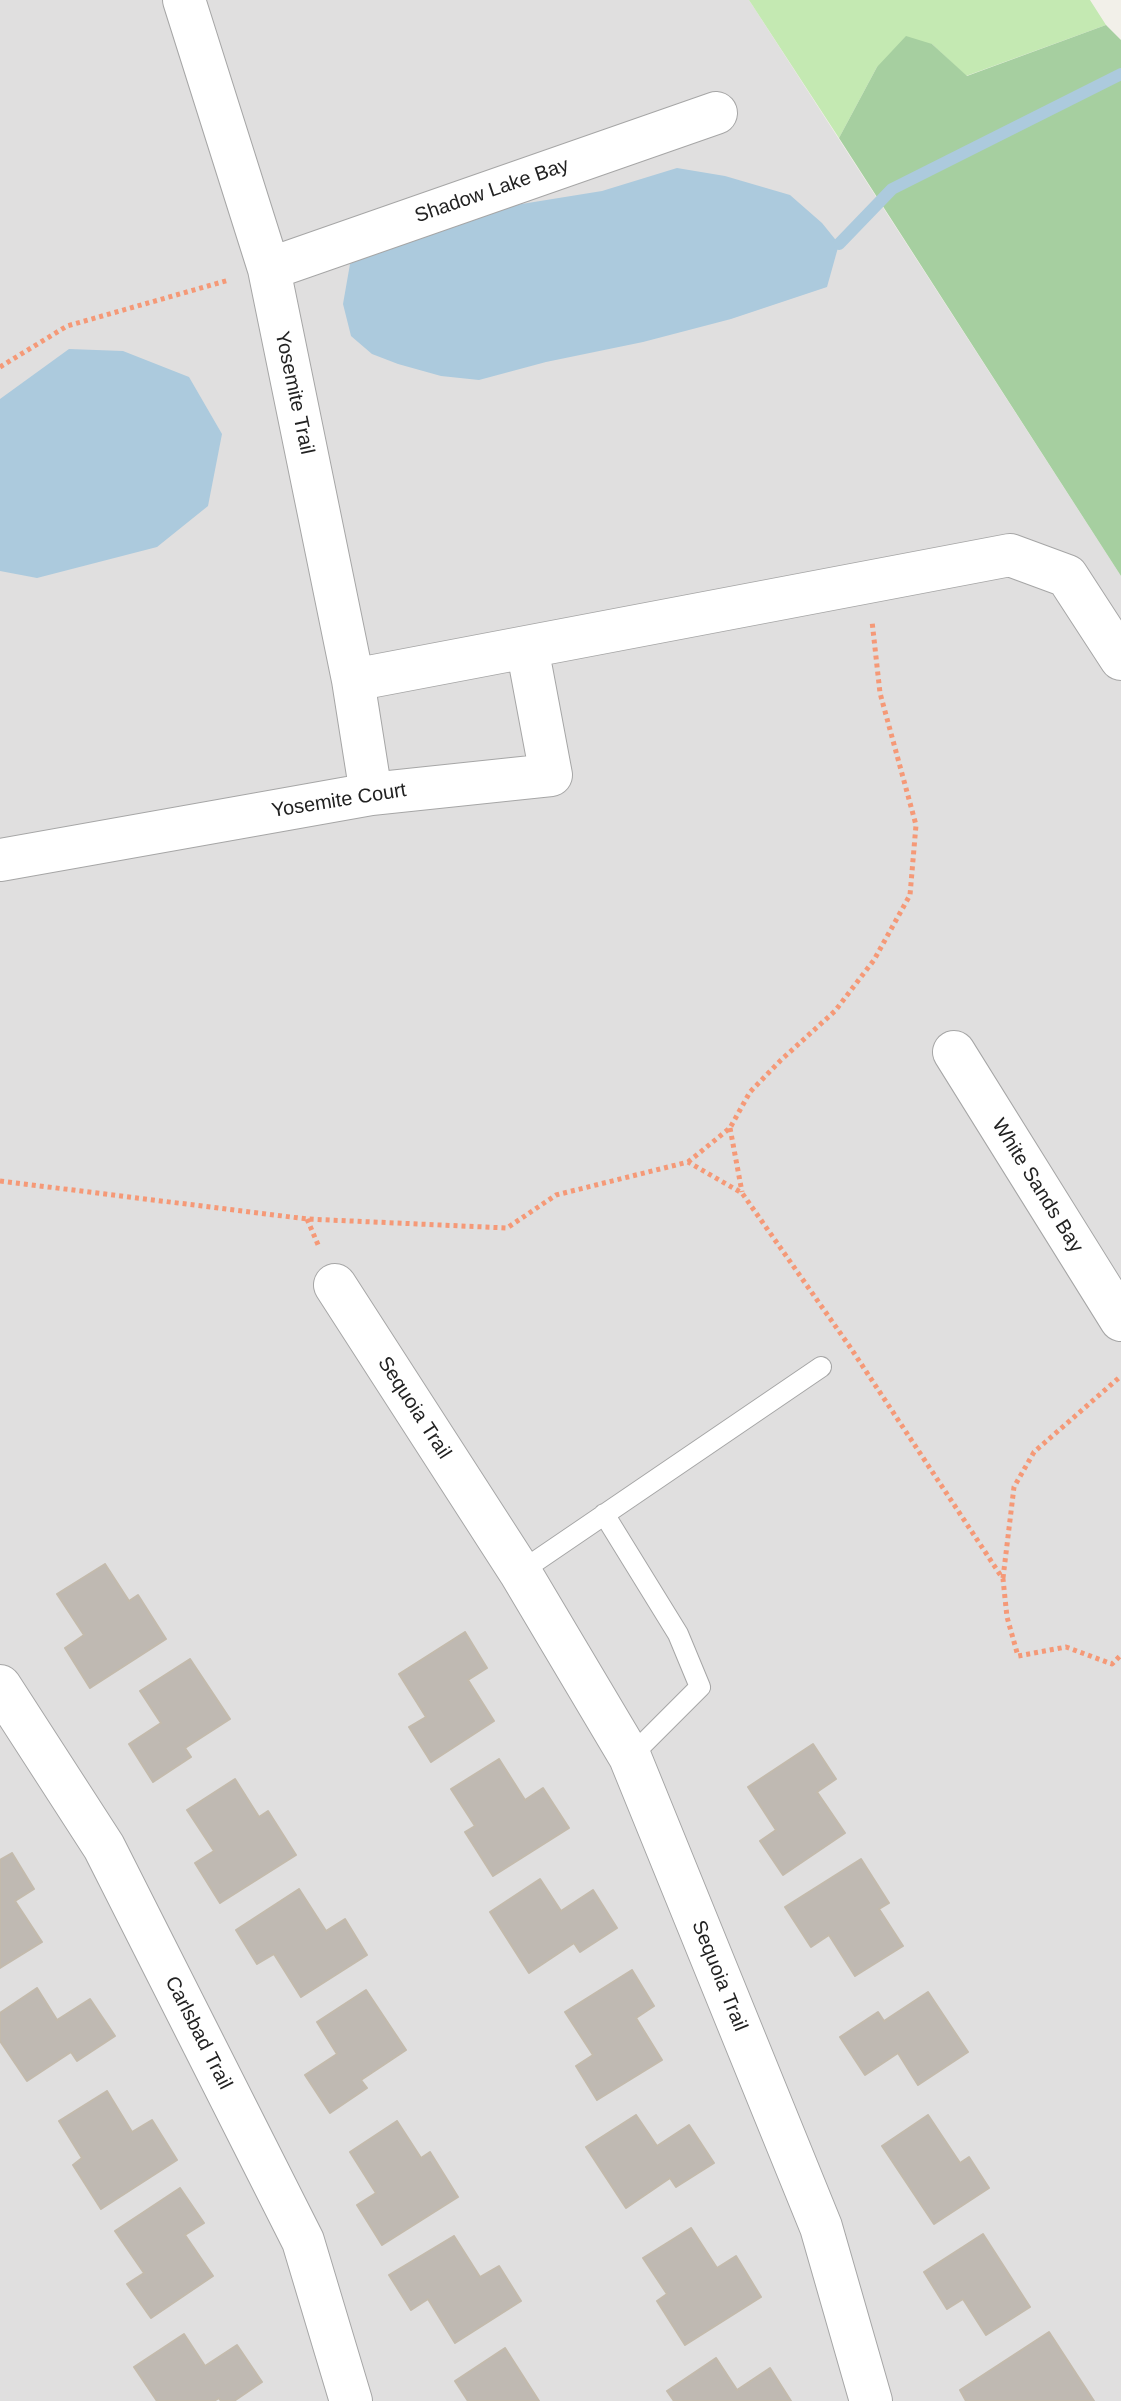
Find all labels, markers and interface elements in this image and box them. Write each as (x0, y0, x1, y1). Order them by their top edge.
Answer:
street label: Shadow Lake Bay (412, 153, 572, 229)
street label: Yosemite Trail (269, 329, 319, 457)
street label: Yosemite Court (270, 779, 408, 823)
street label: White Sands Bay (986, 1115, 1088, 1257)
street label: Sequoia Trail (372, 1352, 456, 1464)
street label: Sequoia Trail (686, 1917, 752, 2035)
street label: Carlsbad Trail (159, 1972, 237, 2094)

